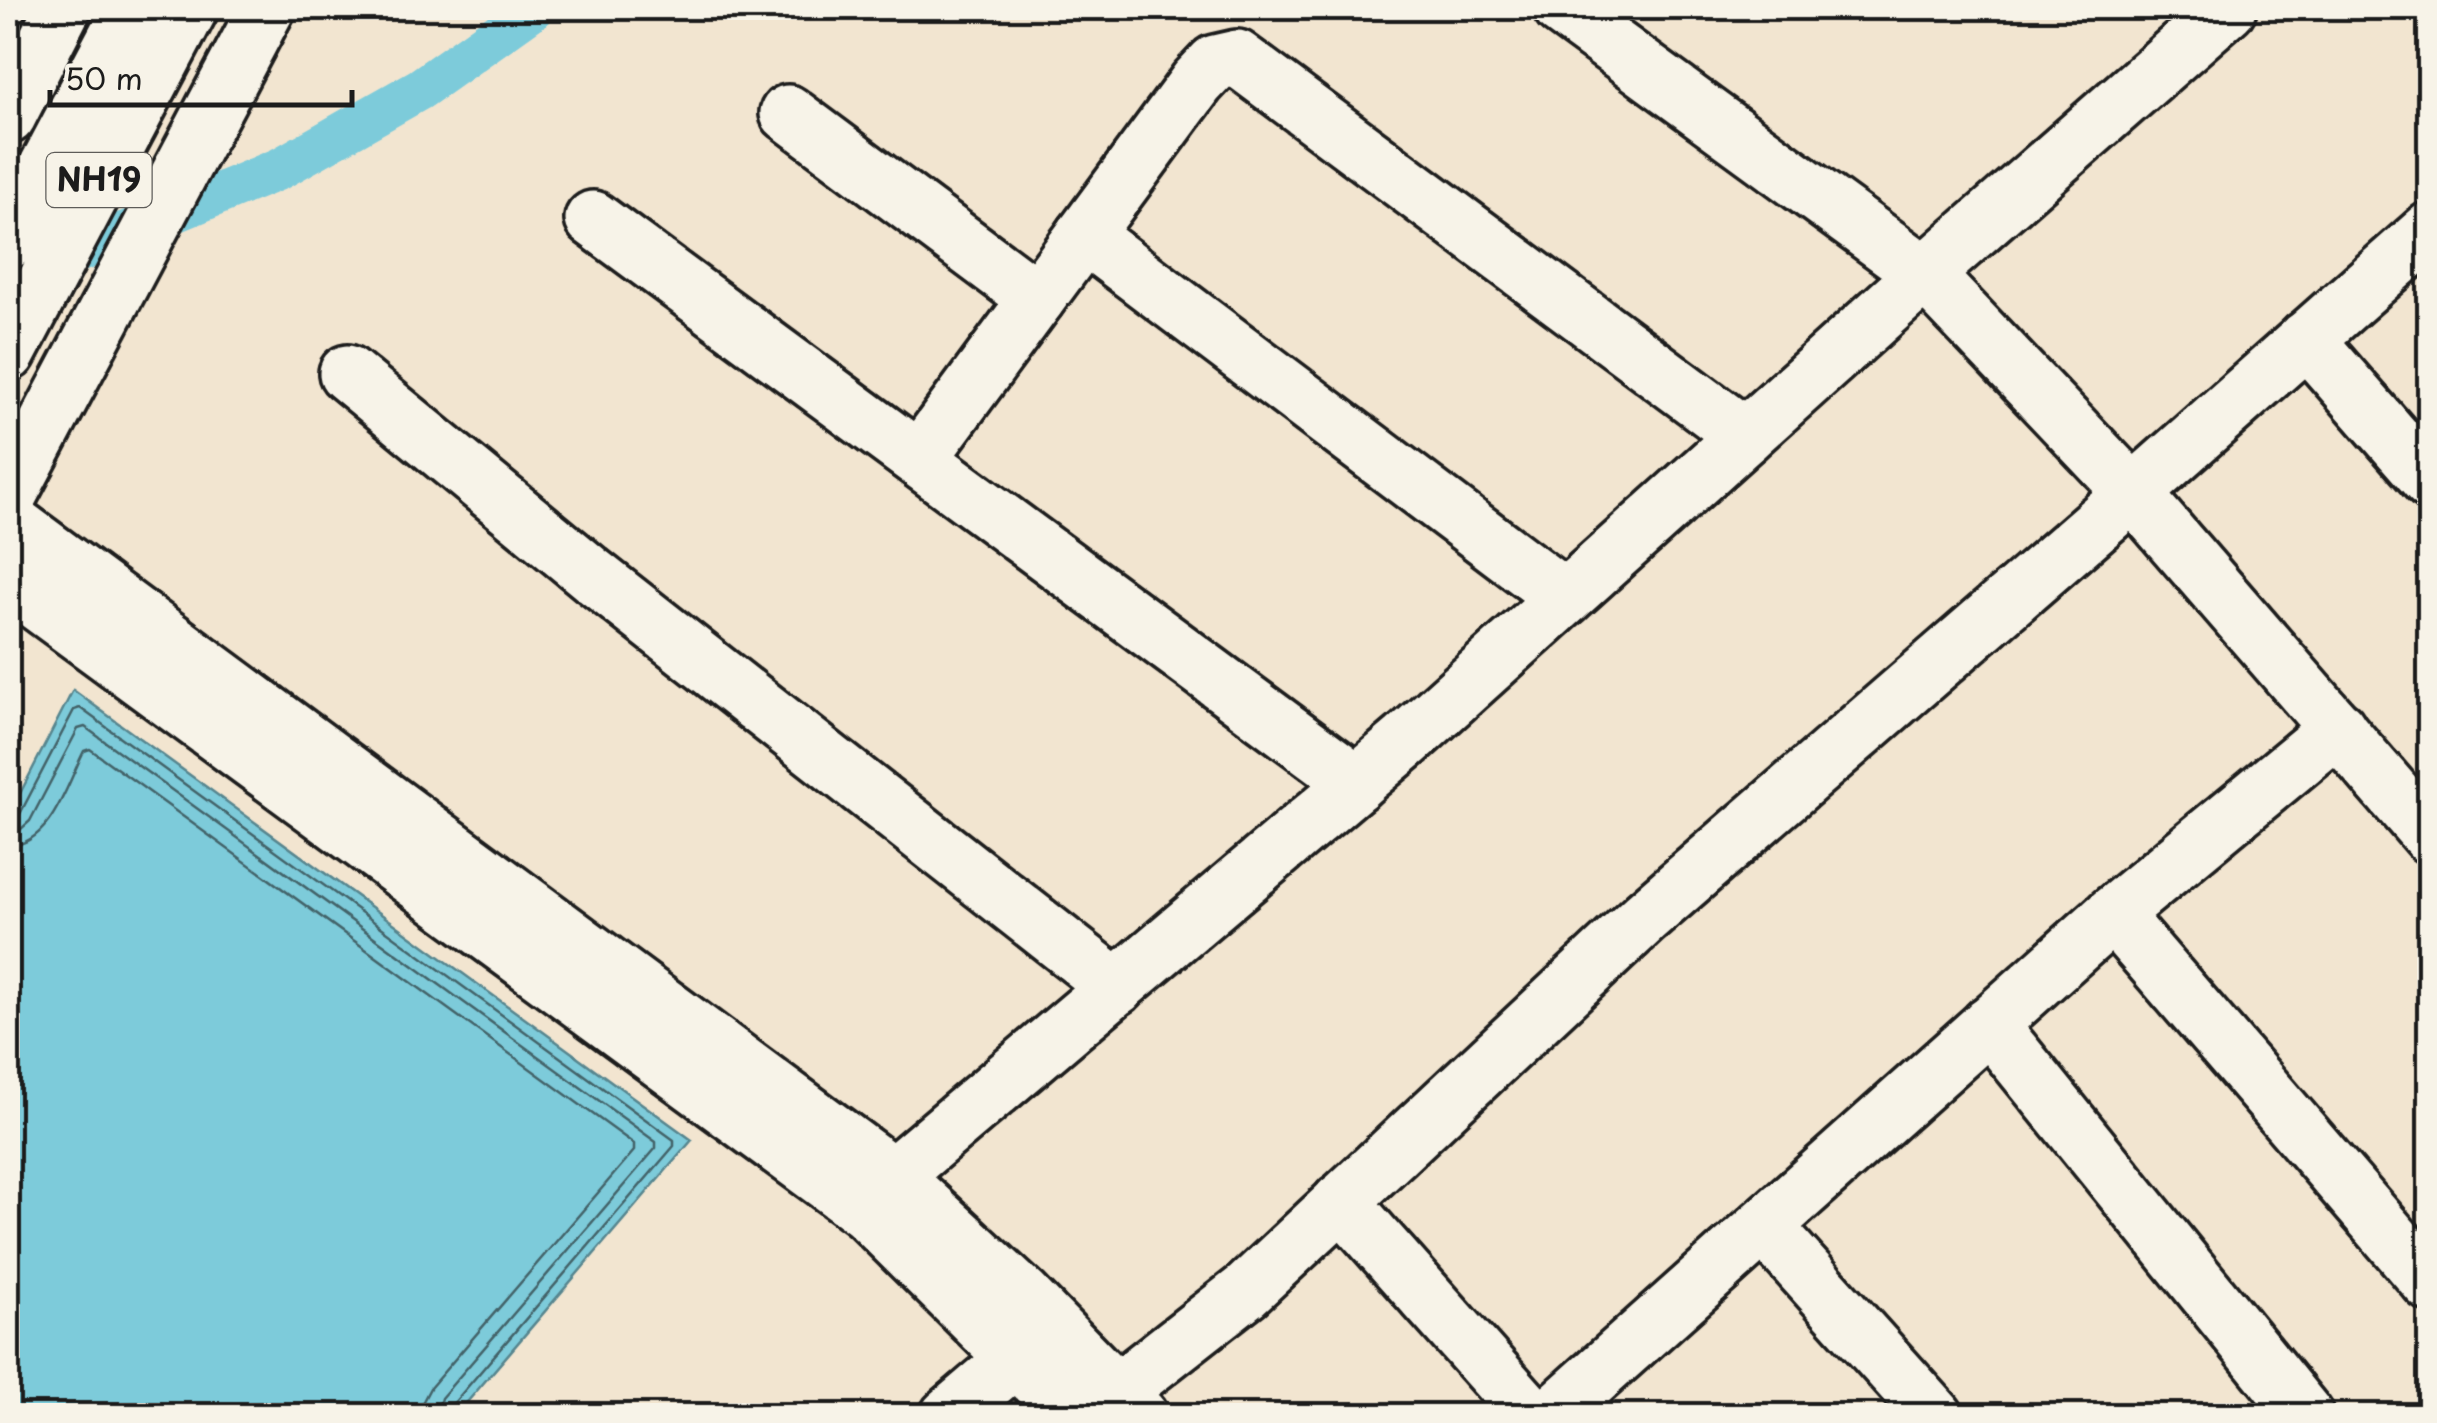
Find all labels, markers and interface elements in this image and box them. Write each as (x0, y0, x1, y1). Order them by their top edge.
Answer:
scale bar (50, 45, 352, 107)
text: 50 m (65, 55, 143, 100)
road number: NH19 (46, 153, 152, 207)

